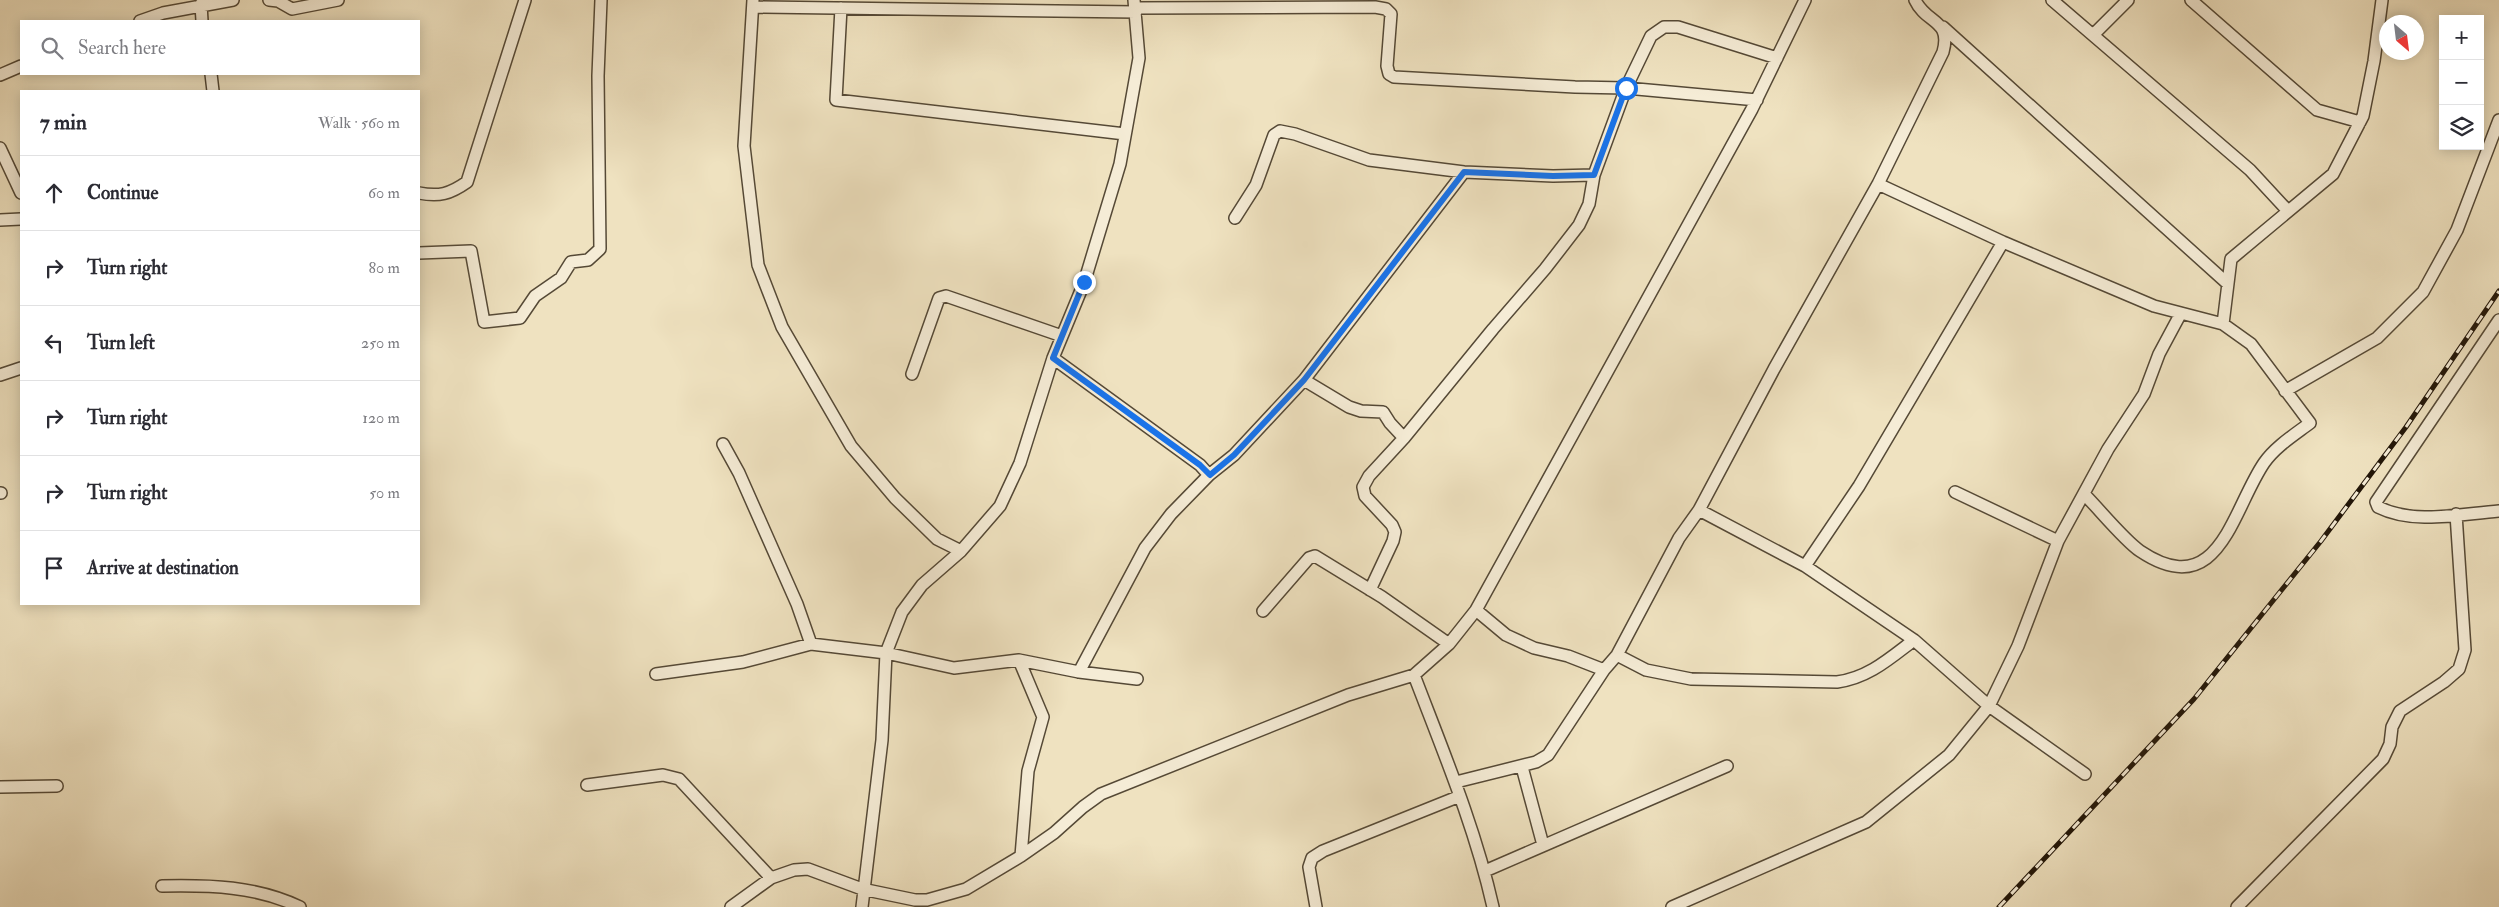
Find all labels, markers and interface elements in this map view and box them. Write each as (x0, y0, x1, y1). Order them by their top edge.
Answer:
north arrow (2379, 15, 2424, 60)
map controls (2439, 15, 2484, 150)
button: + (2439, 15, 2484, 60)
search box (20, 20, 420, 75)
icon: search (38, 34, 66, 62)
text: Search here (78, 36, 166, 60)
button: − (2439, 60, 2484, 105)
route start (1615, 77, 1638, 100)
button: layers (2439, 105, 2484, 150)
text: 7 min (40, 109, 87, 136)
text: Walk · 560 m (318, 113, 400, 133)
icon: ahead (40, 179, 68, 207)
text: Continue (87, 181, 158, 205)
text: 60 m (368, 183, 400, 203)
icon: right (40, 254, 68, 282)
text: Turn right (87, 256, 167, 280)
text: 80 m (369, 258, 400, 278)
route end (1073, 271, 1096, 294)
icon: left (40, 329, 68, 357)
text: Turn left (87, 331, 155, 355)
text: 250 m (361, 333, 400, 353)
icon: right (40, 404, 68, 432)
text: Turn right (87, 406, 167, 430)
text: 120 m (362, 408, 400, 428)
icon: right (40, 479, 68, 507)
text: Turn right (87, 481, 167, 505)
text: 50 m (369, 483, 400, 503)
icon: arrive (40, 554, 68, 582)
text: Arrive at destination (87, 556, 239, 580)

